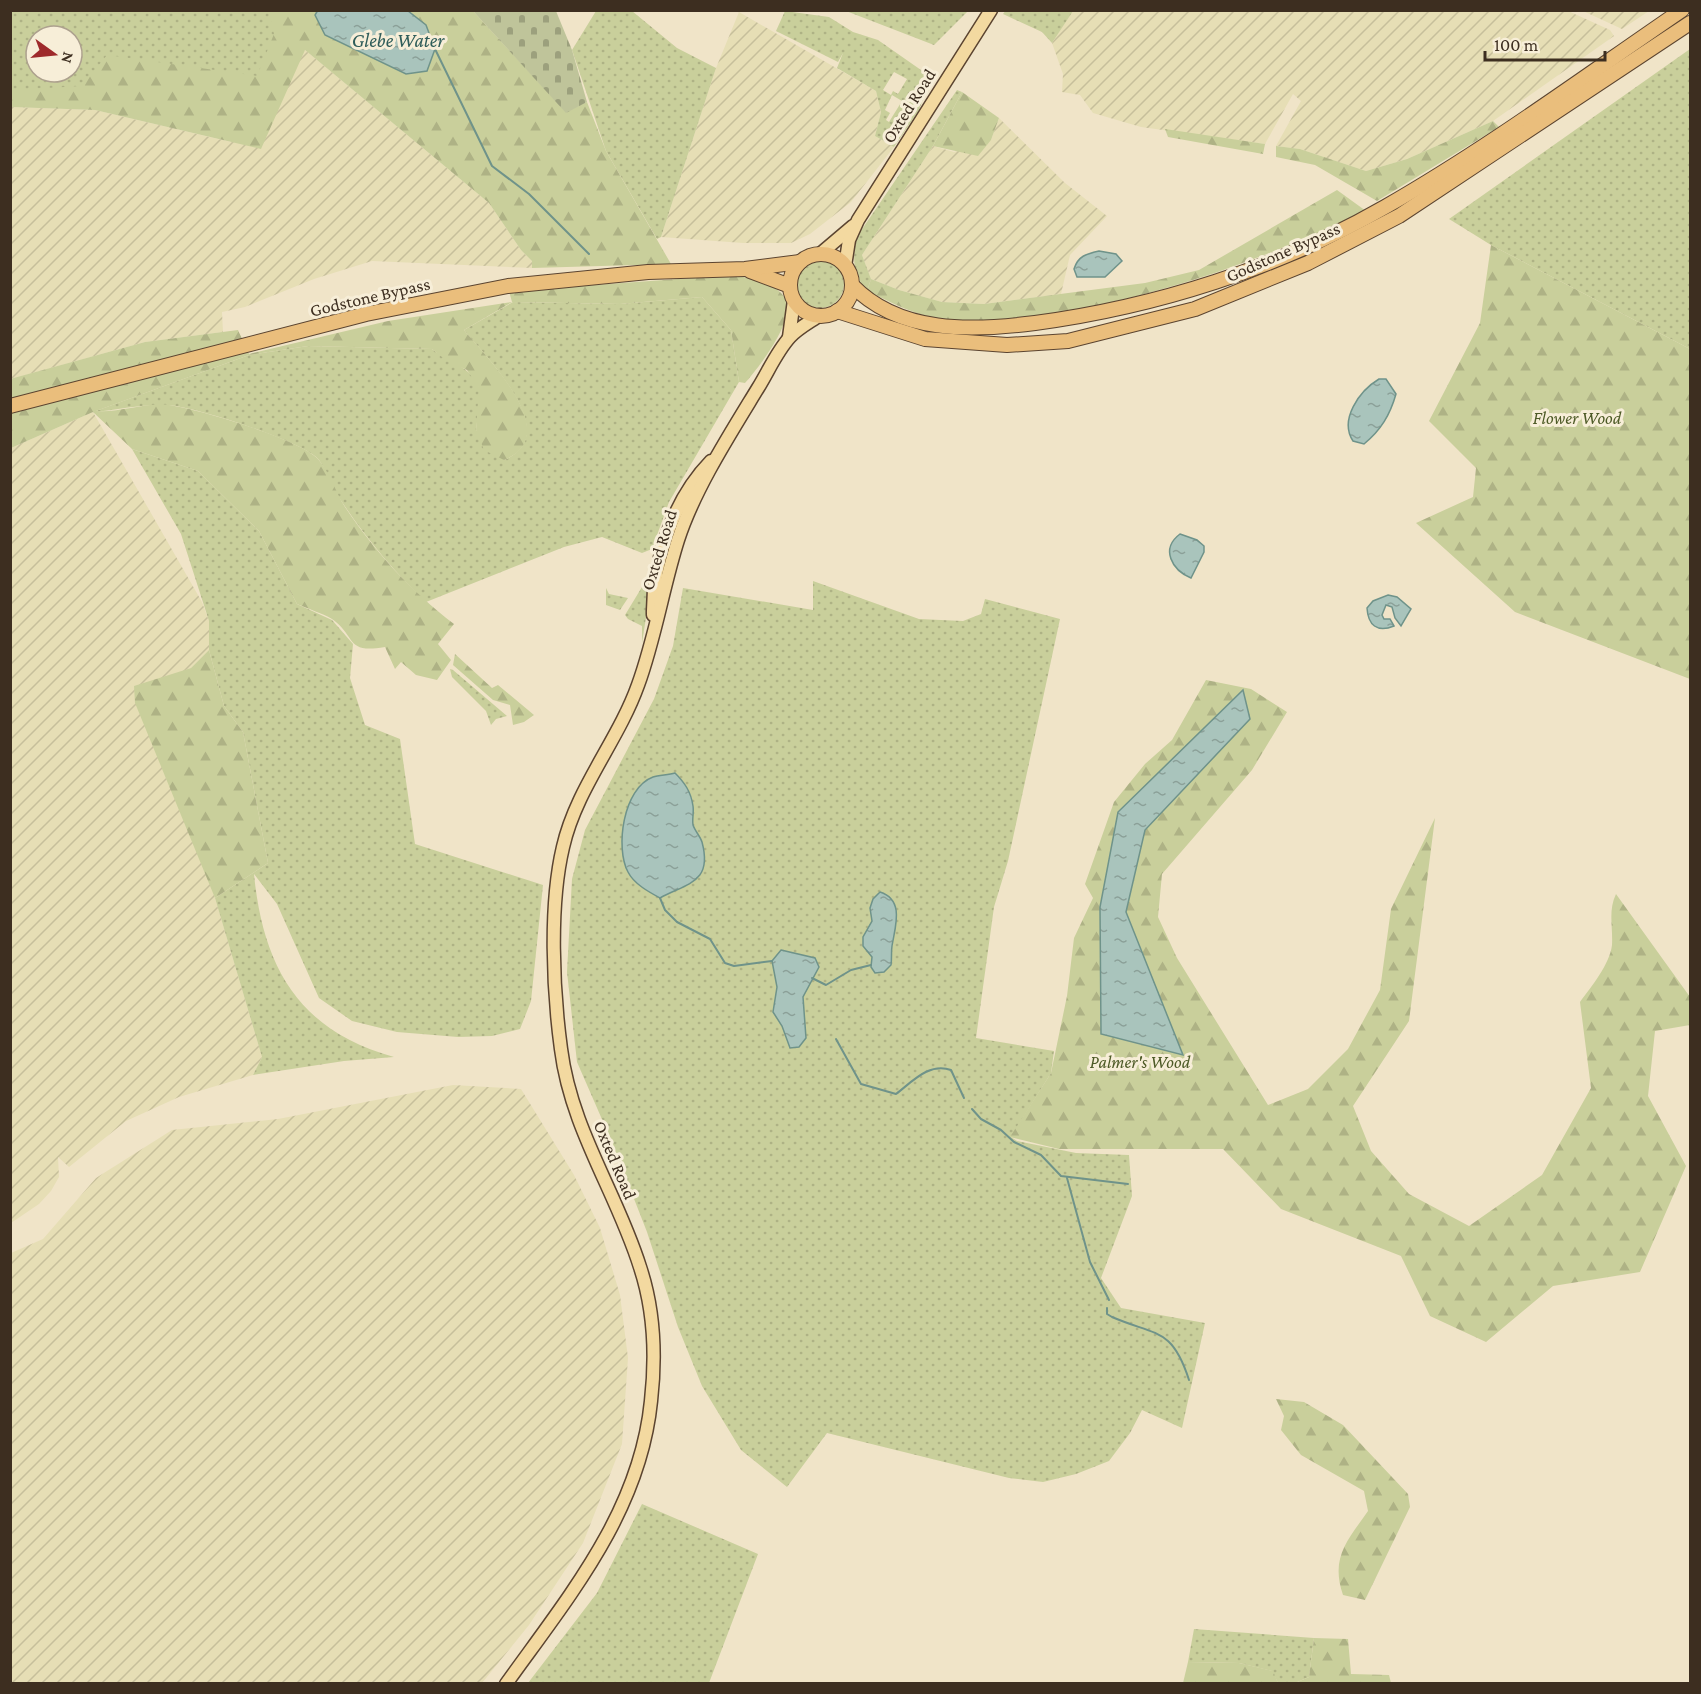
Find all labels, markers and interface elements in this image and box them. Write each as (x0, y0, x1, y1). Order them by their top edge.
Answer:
north arrow (24, 24, 84, 84)
scale bar (1485, 24, 1605, 62)
water label: Glebe Water (352, 29, 445, 51)
text: 100 m (1494, 35, 1539, 55)
text: N (58, 50, 78, 65)
street label: Oxted Road (878, 65, 940, 147)
street label: Godstone Bypass (1223, 218, 1343, 286)
street label: Godstone Bypass (308, 273, 432, 321)
park label: Flower Wood (1533, 408, 1622, 428)
street label: Oxted Road (637, 507, 681, 593)
park label: Palmer's Wood (1090, 1052, 1191, 1072)
street label: Oxted Road (590, 1118, 641, 1203)

